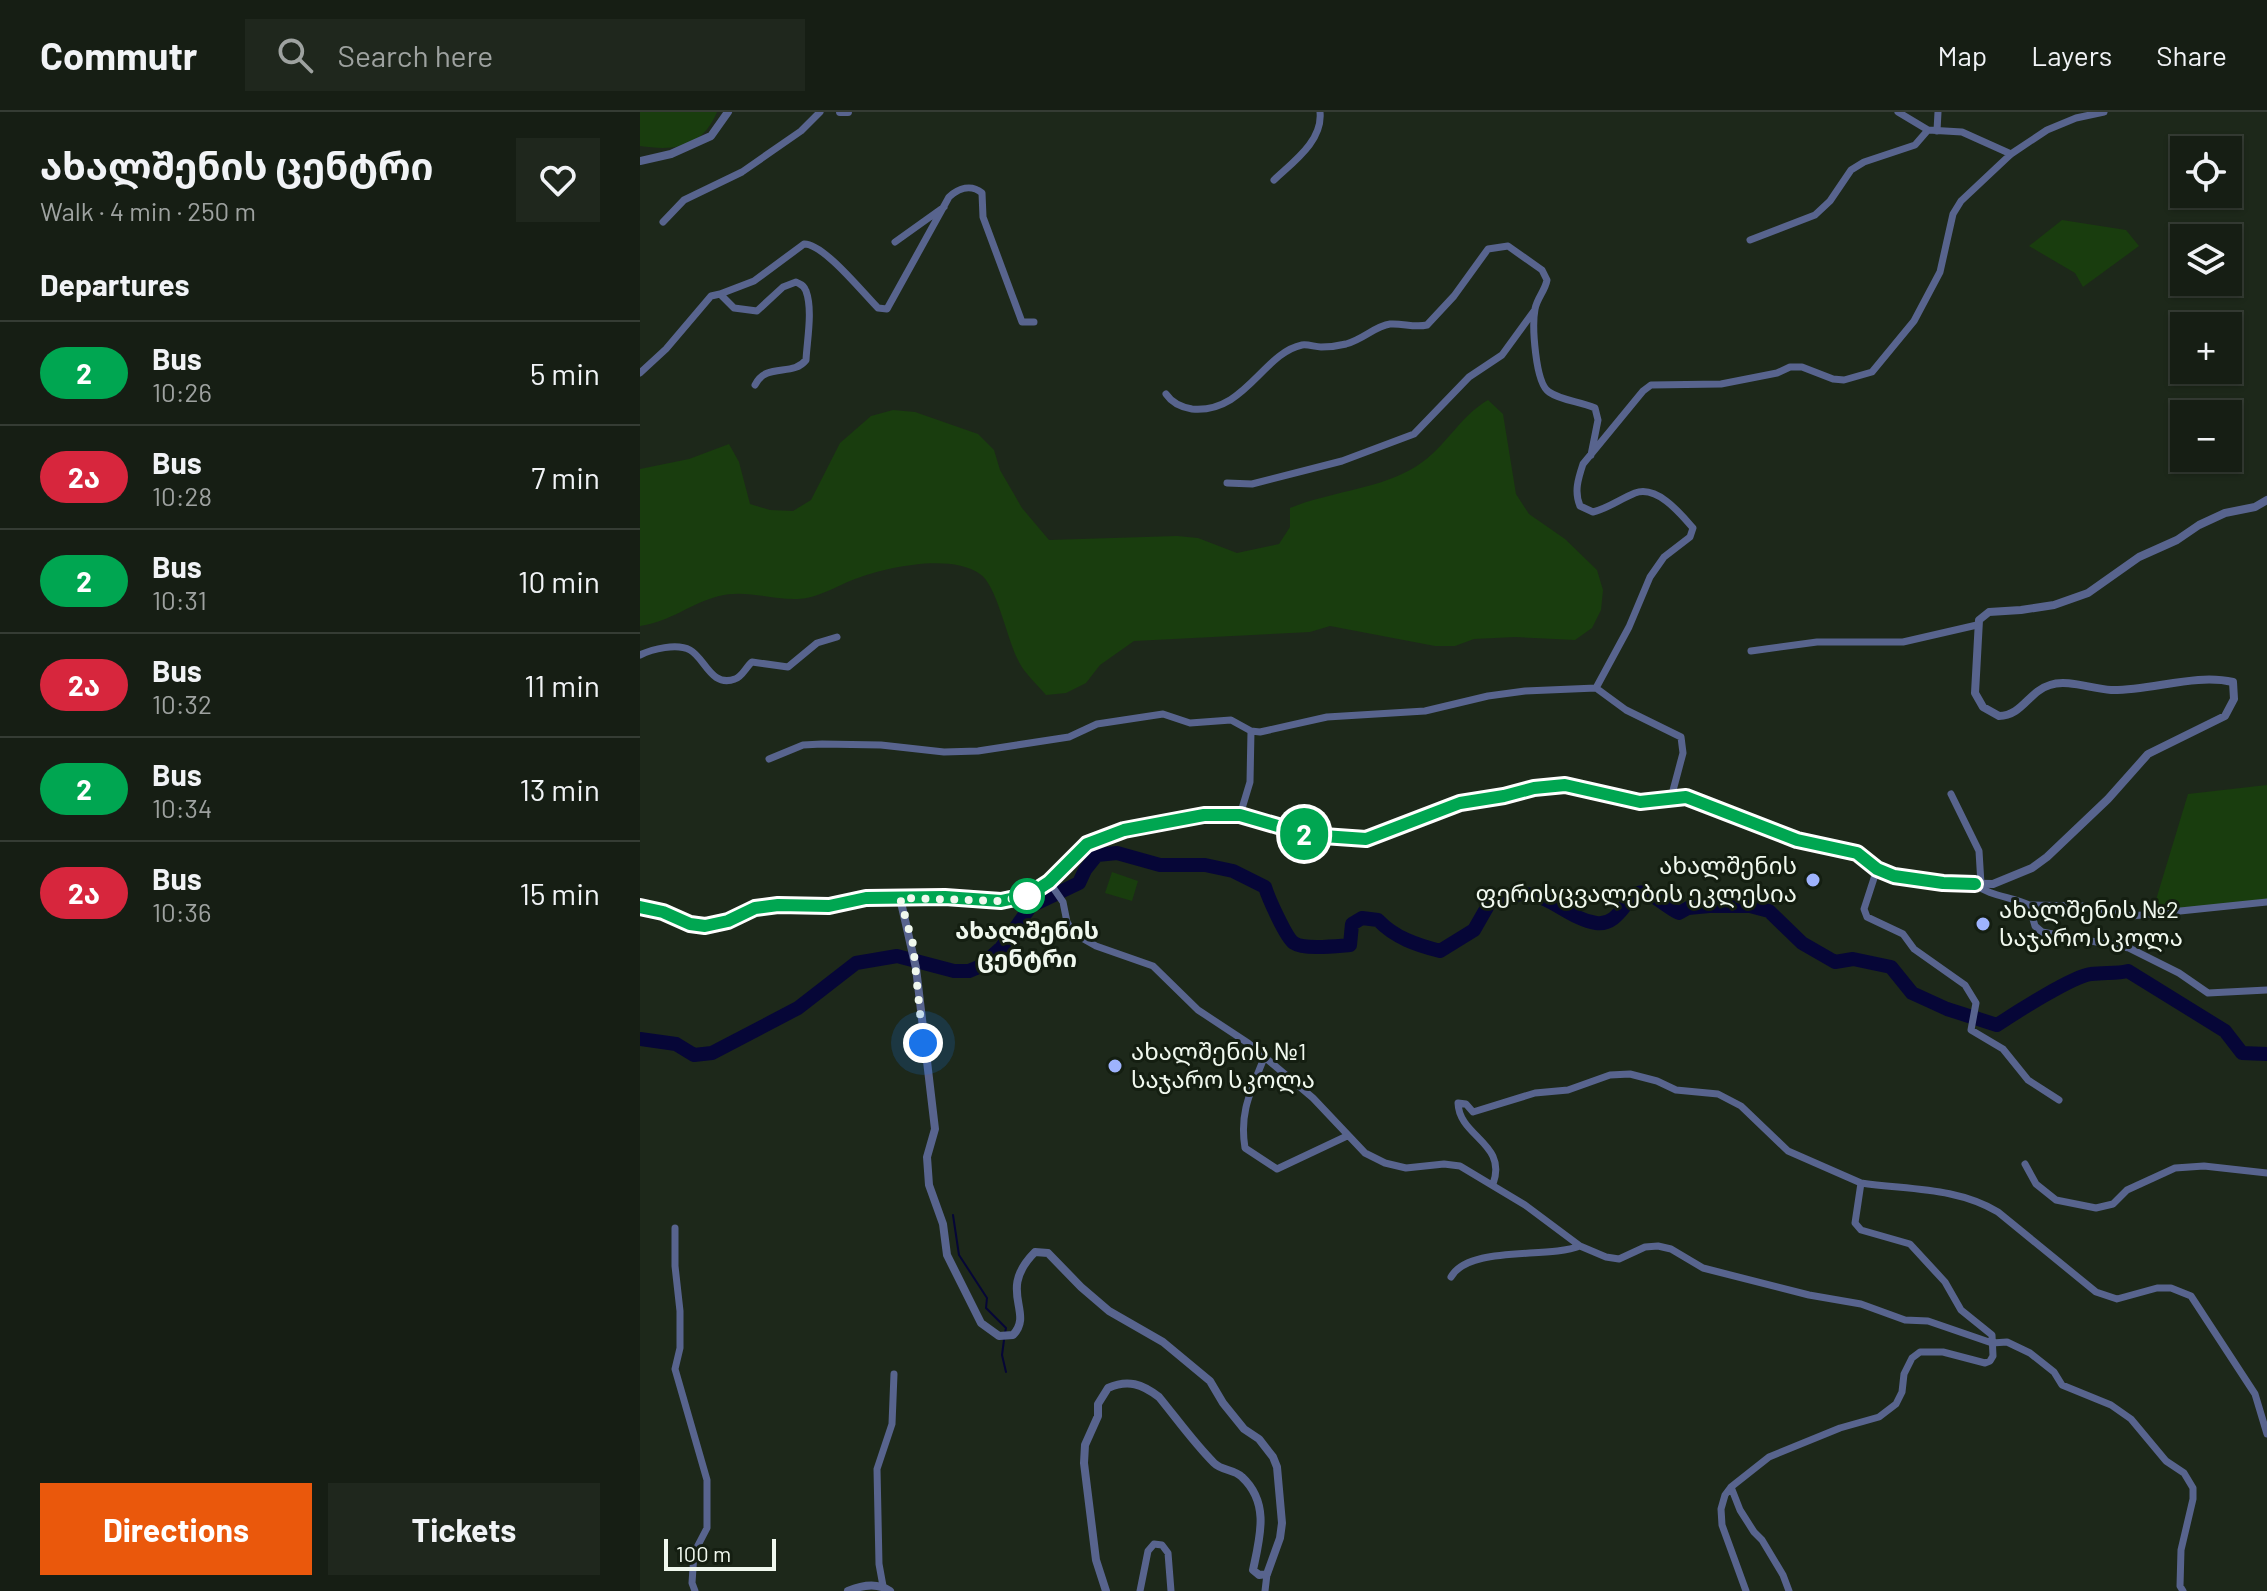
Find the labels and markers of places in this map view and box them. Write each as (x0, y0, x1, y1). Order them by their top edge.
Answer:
place label: ახალშენის ფერისცვალების ეკლესია (1476, 850, 1797, 908)
marker: ახალშენის ფერისცვალების ეკლესია (1804, 871, 1822, 889)
marker: ახალშენის ცენტრი (1010, 879, 1044, 913)
place label: ახალშენის №2 საჯარო სკოლა (1999, 894, 2183, 952)
place label: ახალშენის ცენტრი (955, 915, 1099, 973)
marker: ახალშენის №2 საჯარო სკოლა (1974, 915, 1992, 933)
place label: ახალშენის №1 საჯარო სკოლა (1131, 1036, 1315, 1094)
marker: ახალშენის №1 საჯარო სკოლა (1106, 1057, 1124, 1075)

